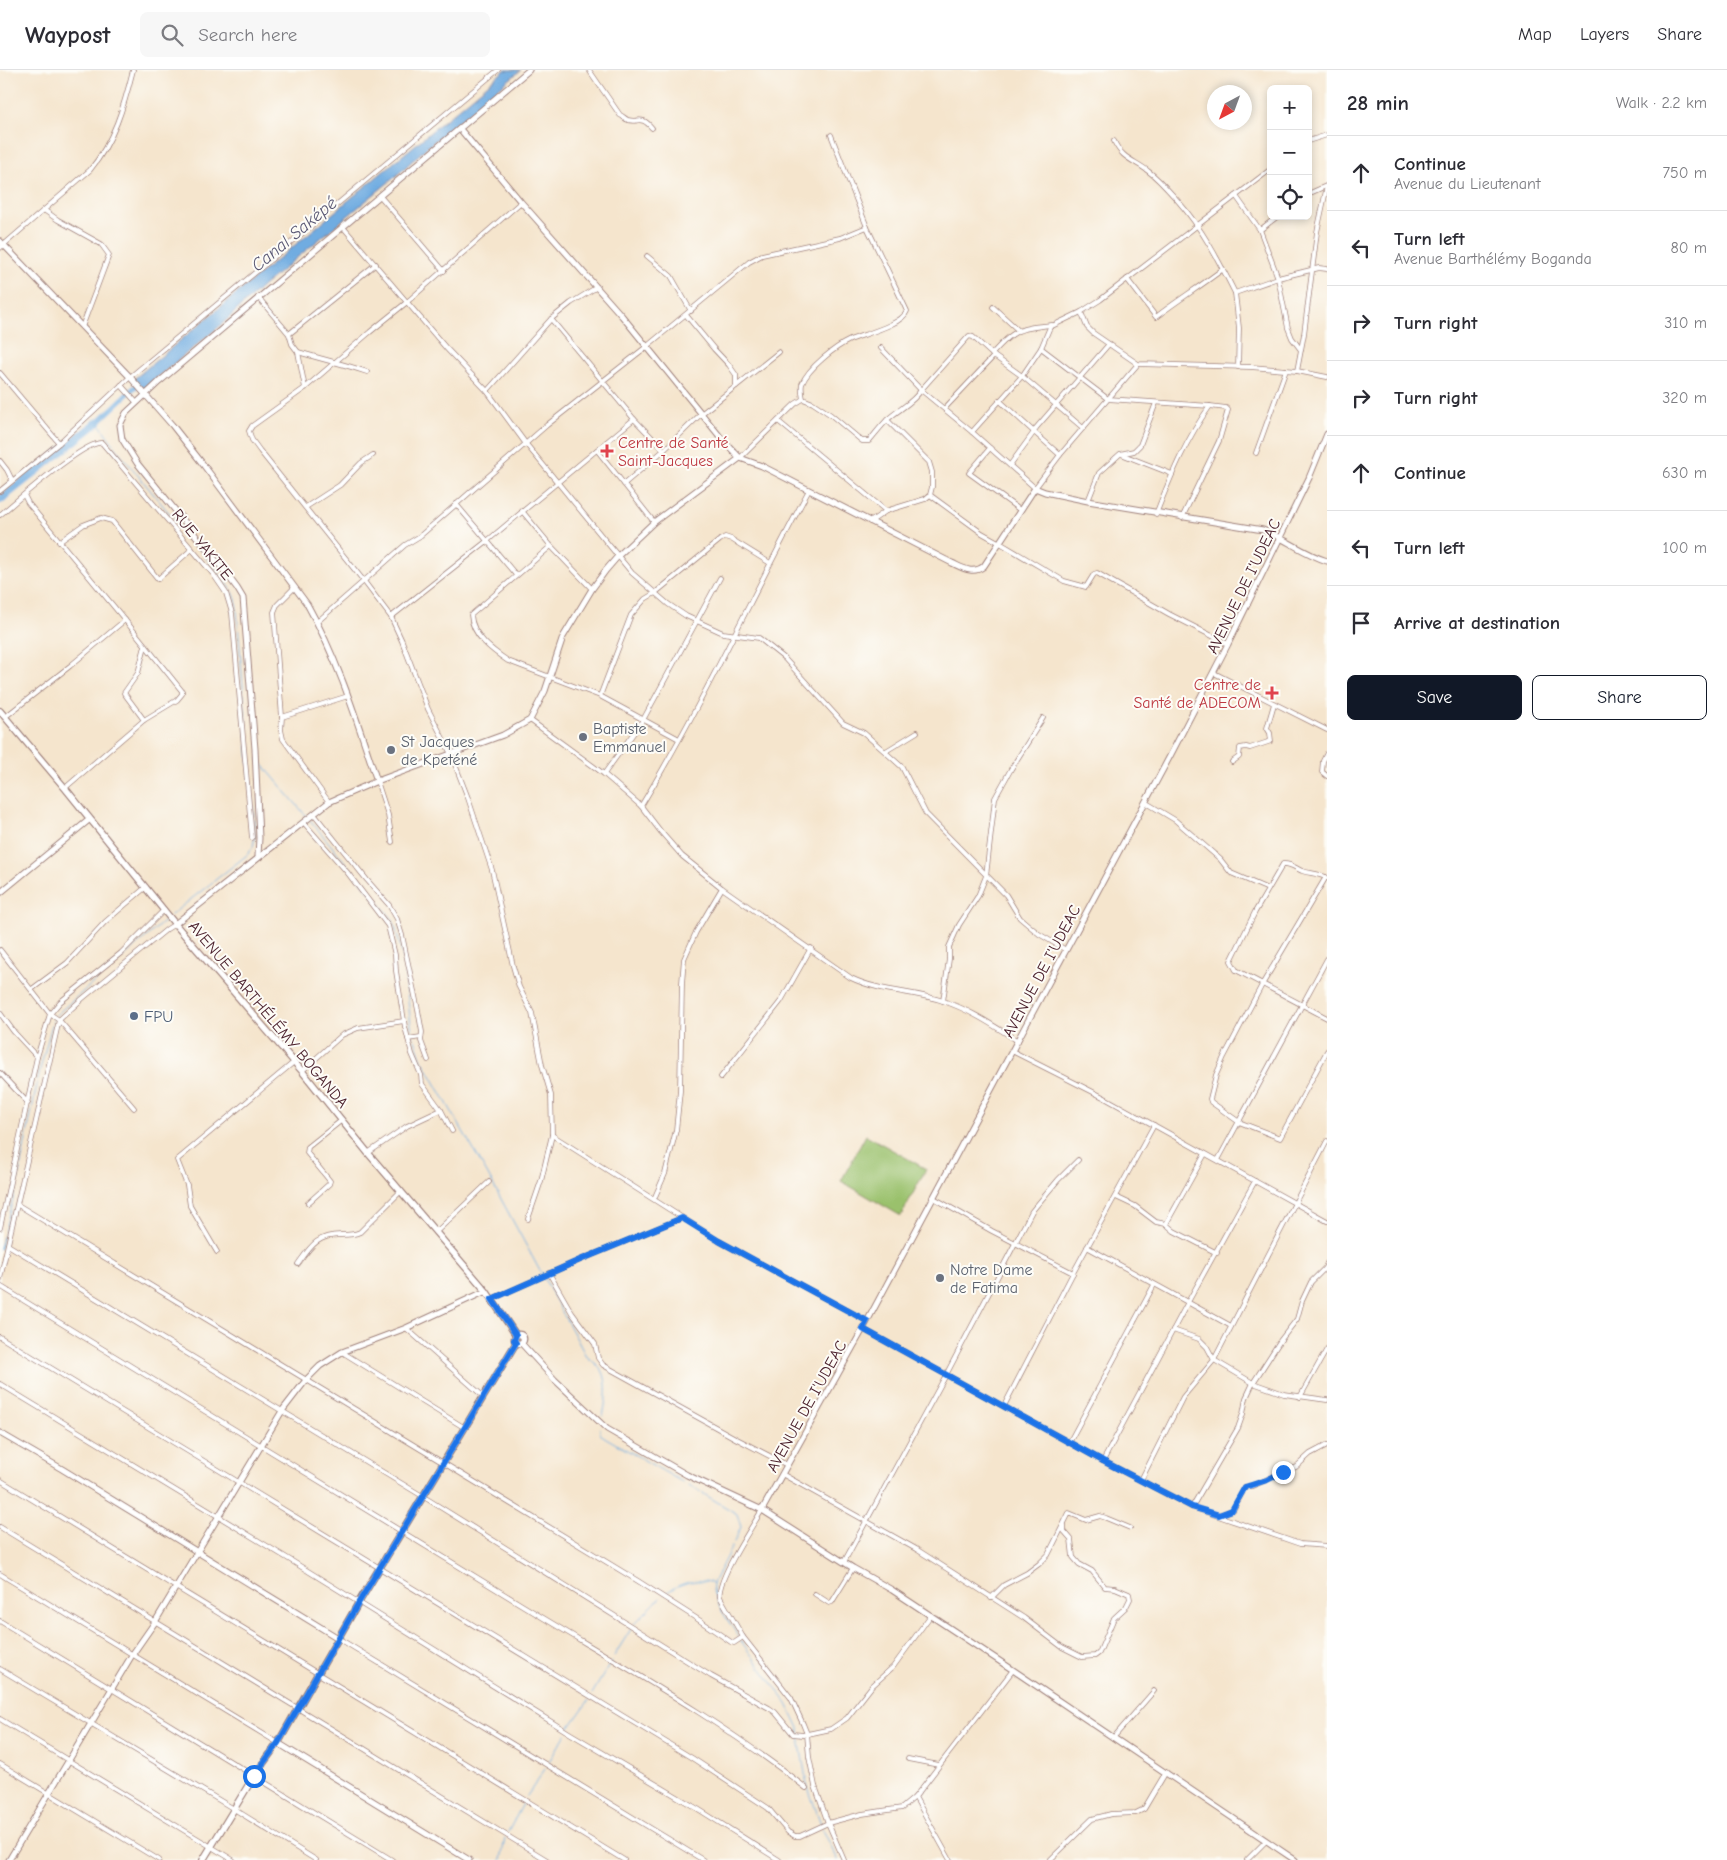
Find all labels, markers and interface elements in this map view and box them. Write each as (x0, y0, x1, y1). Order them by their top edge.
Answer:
search box (140, 12, 490, 57)
text: Waypost (25, 21, 110, 49)
icon: search (158, 21, 186, 49)
text: Search here (198, 24, 297, 46)
text: Map (1518, 24, 1552, 45)
text: Layers (1580, 24, 1629, 45)
text: Share (1657, 24, 1702, 45)
north arrow (1207, 85, 1252, 130)
map controls (1267, 85, 1312, 220)
button: + (1267, 85, 1312, 130)
text: 28 min (1347, 91, 1409, 115)
text: Walk · 2.2 km (1616, 94, 1707, 112)
button: − (1267, 130, 1312, 175)
text: Continue (1394, 153, 1466, 175)
icon: ahead (1347, 159, 1375, 187)
text: 750 m (1662, 164, 1707, 182)
button: locate (1267, 175, 1312, 220)
text: Avenue du Lieutenant (1394, 175, 1541, 193)
water label: Canal Saképé (247, 193, 341, 276)
text: Turn left (1394, 228, 1465, 250)
icon: left (1347, 234, 1375, 262)
text: 80 m (1670, 239, 1707, 257)
text: Avenue Barthélémy Boganda (1394, 250, 1592, 268)
icon: right (1347, 309, 1375, 337)
text: Turn right (1394, 312, 1478, 334)
text: 310 m (1664, 314, 1707, 332)
icon: right (1347, 384, 1375, 412)
text: Turn right (1394, 387, 1478, 409)
text: 320 m (1662, 389, 1707, 407)
place label: Centre de Santé Saint-Jacques (618, 434, 729, 470)
marker: Centre de Santé Saint-Jacques (600, 444, 614, 458)
icon: ahead (1347, 459, 1375, 487)
text: Continue (1394, 462, 1466, 484)
text: 630 m (1662, 464, 1707, 482)
street label: RUE YAKITE (168, 505, 237, 584)
street label: AVENUE DE I'UDEAC (1203, 516, 1284, 657)
icon: left (1347, 534, 1375, 562)
text: Turn left (1394, 537, 1465, 559)
text: 100 m (1663, 539, 1707, 557)
icon: arrive (1347, 609, 1375, 637)
text: Arrive at destination (1394, 612, 1560, 634)
button: Save (1347, 675, 1522, 720)
button: Share (1532, 675, 1707, 720)
place label: Centre de Santé de ADECOM (1133, 676, 1261, 712)
marker: Centre de Santé de ADECOM (1265, 686, 1279, 700)
place label: Baptiste Emmanuel (593, 720, 666, 756)
marker: Baptiste Emmanuel (577, 731, 589, 743)
place label: St Jacques de Kpeténé (401, 733, 477, 769)
marker: St Jacques de Kpeténé (385, 744, 397, 756)
street label: AVENUE DE I'UDEAC (999, 902, 1085, 1041)
street label: AVENUE BARTHÉLÉMY BOGANDA (185, 917, 353, 1112)
place label: FPU (144, 1008, 173, 1026)
marker: FPU (128, 1010, 140, 1022)
place label: Notre Dame de Fatima (950, 1261, 1032, 1297)
marker: Notre Dame de Fatima (934, 1272, 946, 1284)
street label: AVENUE DE I'UDEAC (763, 1337, 851, 1475)
route end (1272, 1461, 1295, 1484)
route start (243, 1765, 266, 1788)

